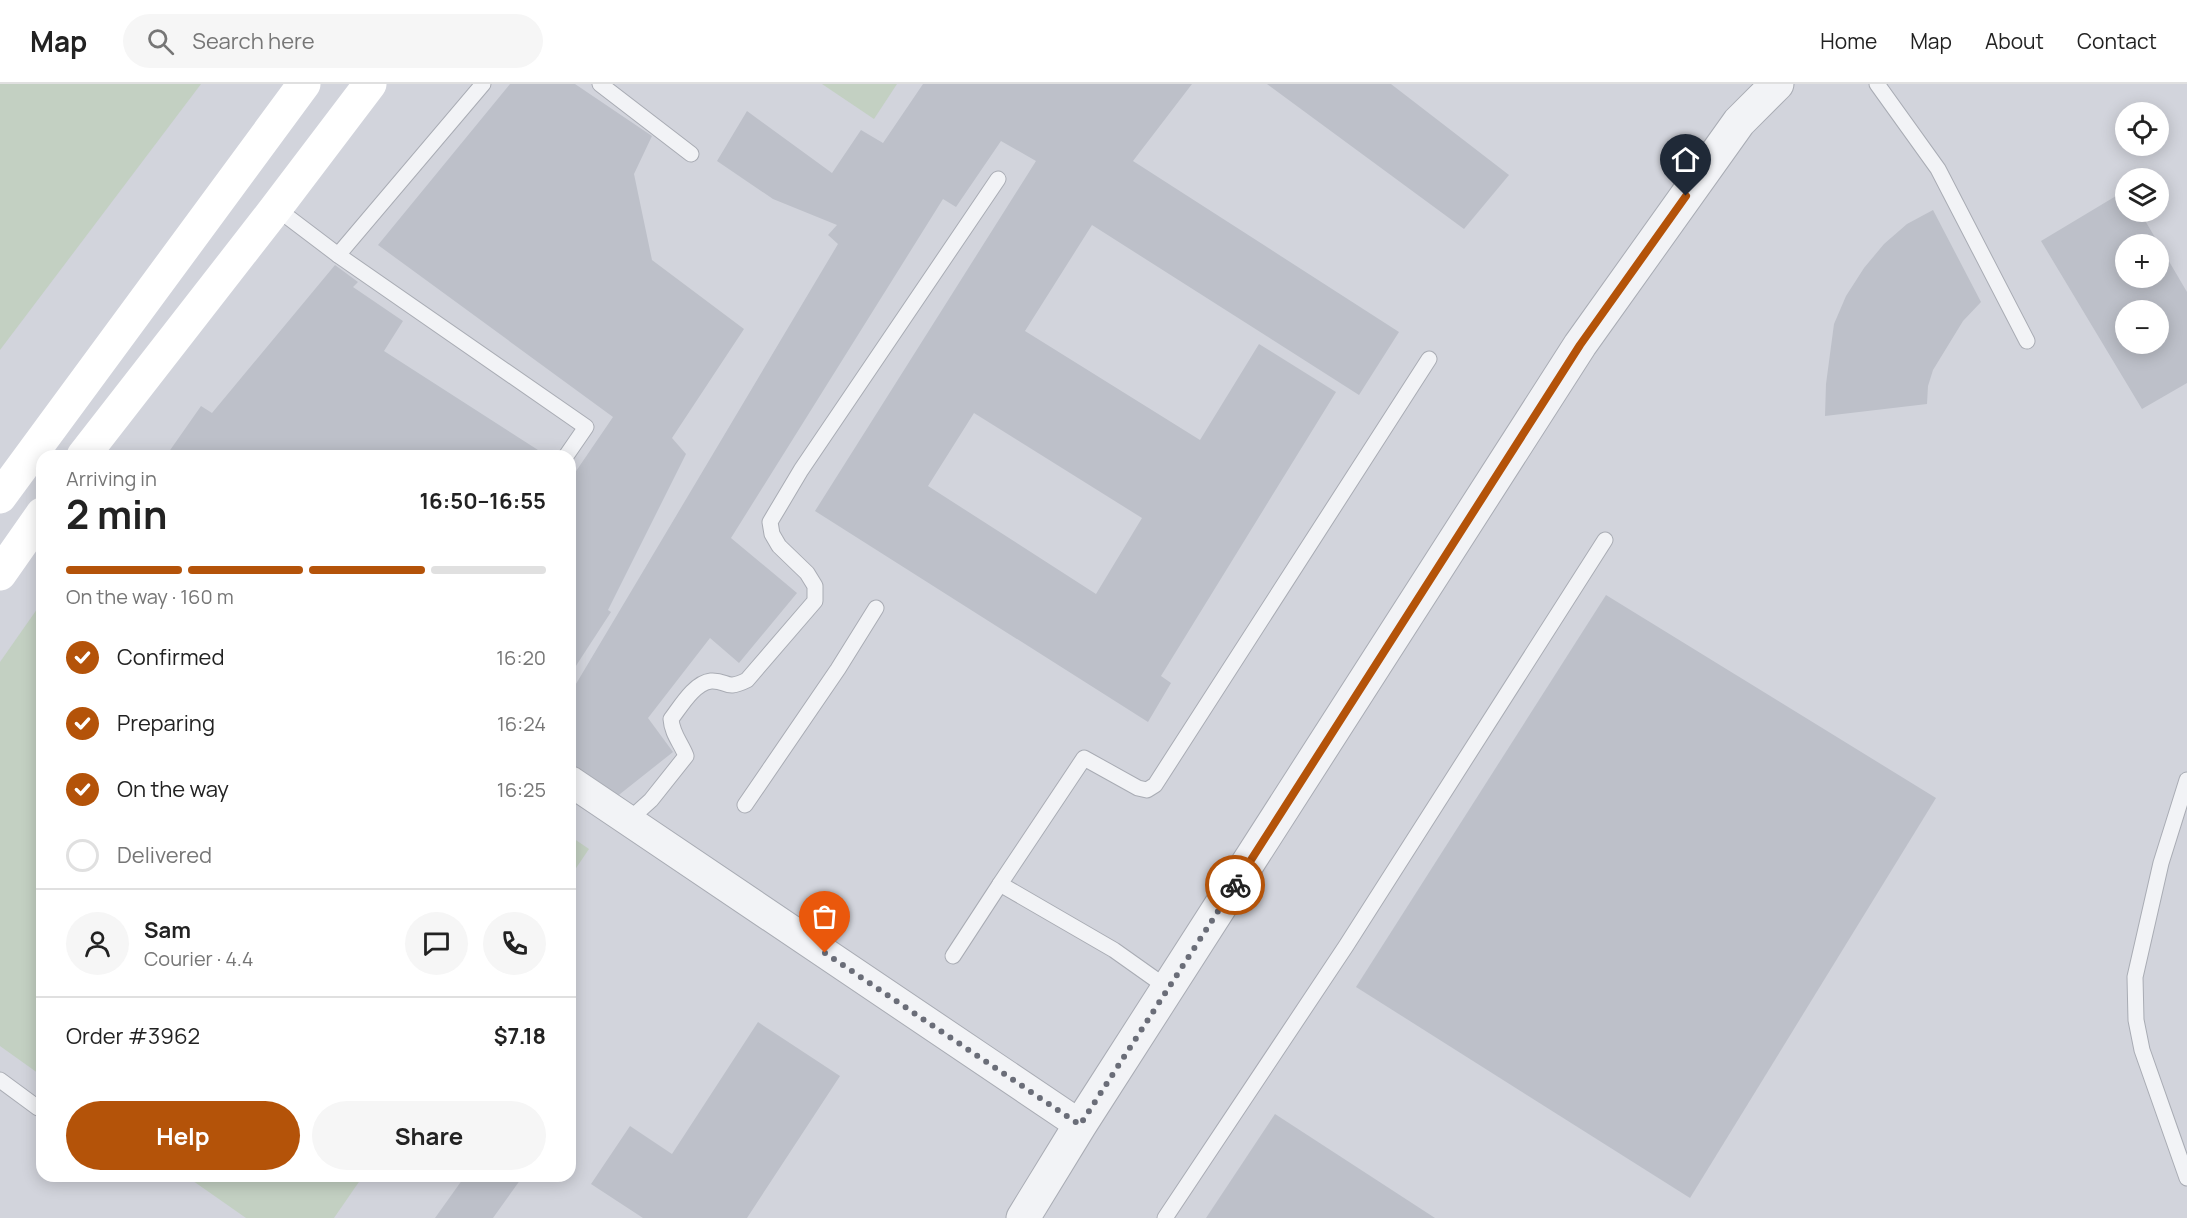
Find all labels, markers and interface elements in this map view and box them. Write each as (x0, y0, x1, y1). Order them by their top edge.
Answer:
search box (123, 14, 543, 68)
text: Map (30, 22, 87, 60)
icon: search (144, 25, 177, 58)
text: Search here (192, 26, 315, 56)
text: Home (1820, 27, 1877, 55)
text: Map (1910, 27, 1952, 55)
text: About (1985, 27, 2044, 55)
text: Contact (2077, 27, 2157, 55)
map controls (2115, 102, 2169, 354)
button: locate (2115, 102, 2169, 156)
pin (1660, 134, 1711, 196)
icon: home (1669, 143, 1702, 176)
button: layers (2115, 168, 2169, 222)
button: + (2115, 234, 2169, 288)
button: − (2115, 300, 2169, 354)
text: Arriving in (66, 465, 157, 492)
text: 16:50–16:55 (419, 486, 546, 516)
text: 2 min (66, 487, 167, 541)
text: On the way · 160 m (66, 583, 234, 610)
icon: check (66, 641, 99, 674)
text: Confirmed (117, 642, 225, 672)
text: 16:20 (496, 644, 546, 671)
icon: check (66, 707, 99, 740)
text: Preparing (117, 708, 215, 738)
text: 16:24 (497, 710, 546, 737)
icon: check (66, 773, 99, 806)
text: On the way (117, 774, 229, 804)
text: 16:25 (497, 776, 546, 803)
text: Delivered (117, 840, 212, 870)
courier (1205, 855, 1265, 915)
icon: bike (1219, 869, 1252, 902)
pin (799, 891, 850, 953)
icon: bag (808, 900, 841, 933)
button: person (66, 912, 129, 975)
button: chat (405, 912, 468, 975)
button: phone (483, 912, 546, 975)
text: Sam (144, 915, 191, 945)
text: Courier · 4.4 (144, 945, 254, 972)
text: Order #3962 (66, 1021, 200, 1051)
text: $7.18 (494, 1021, 546, 1051)
button: Help (66, 1101, 300, 1170)
button: Share (312, 1101, 546, 1170)

